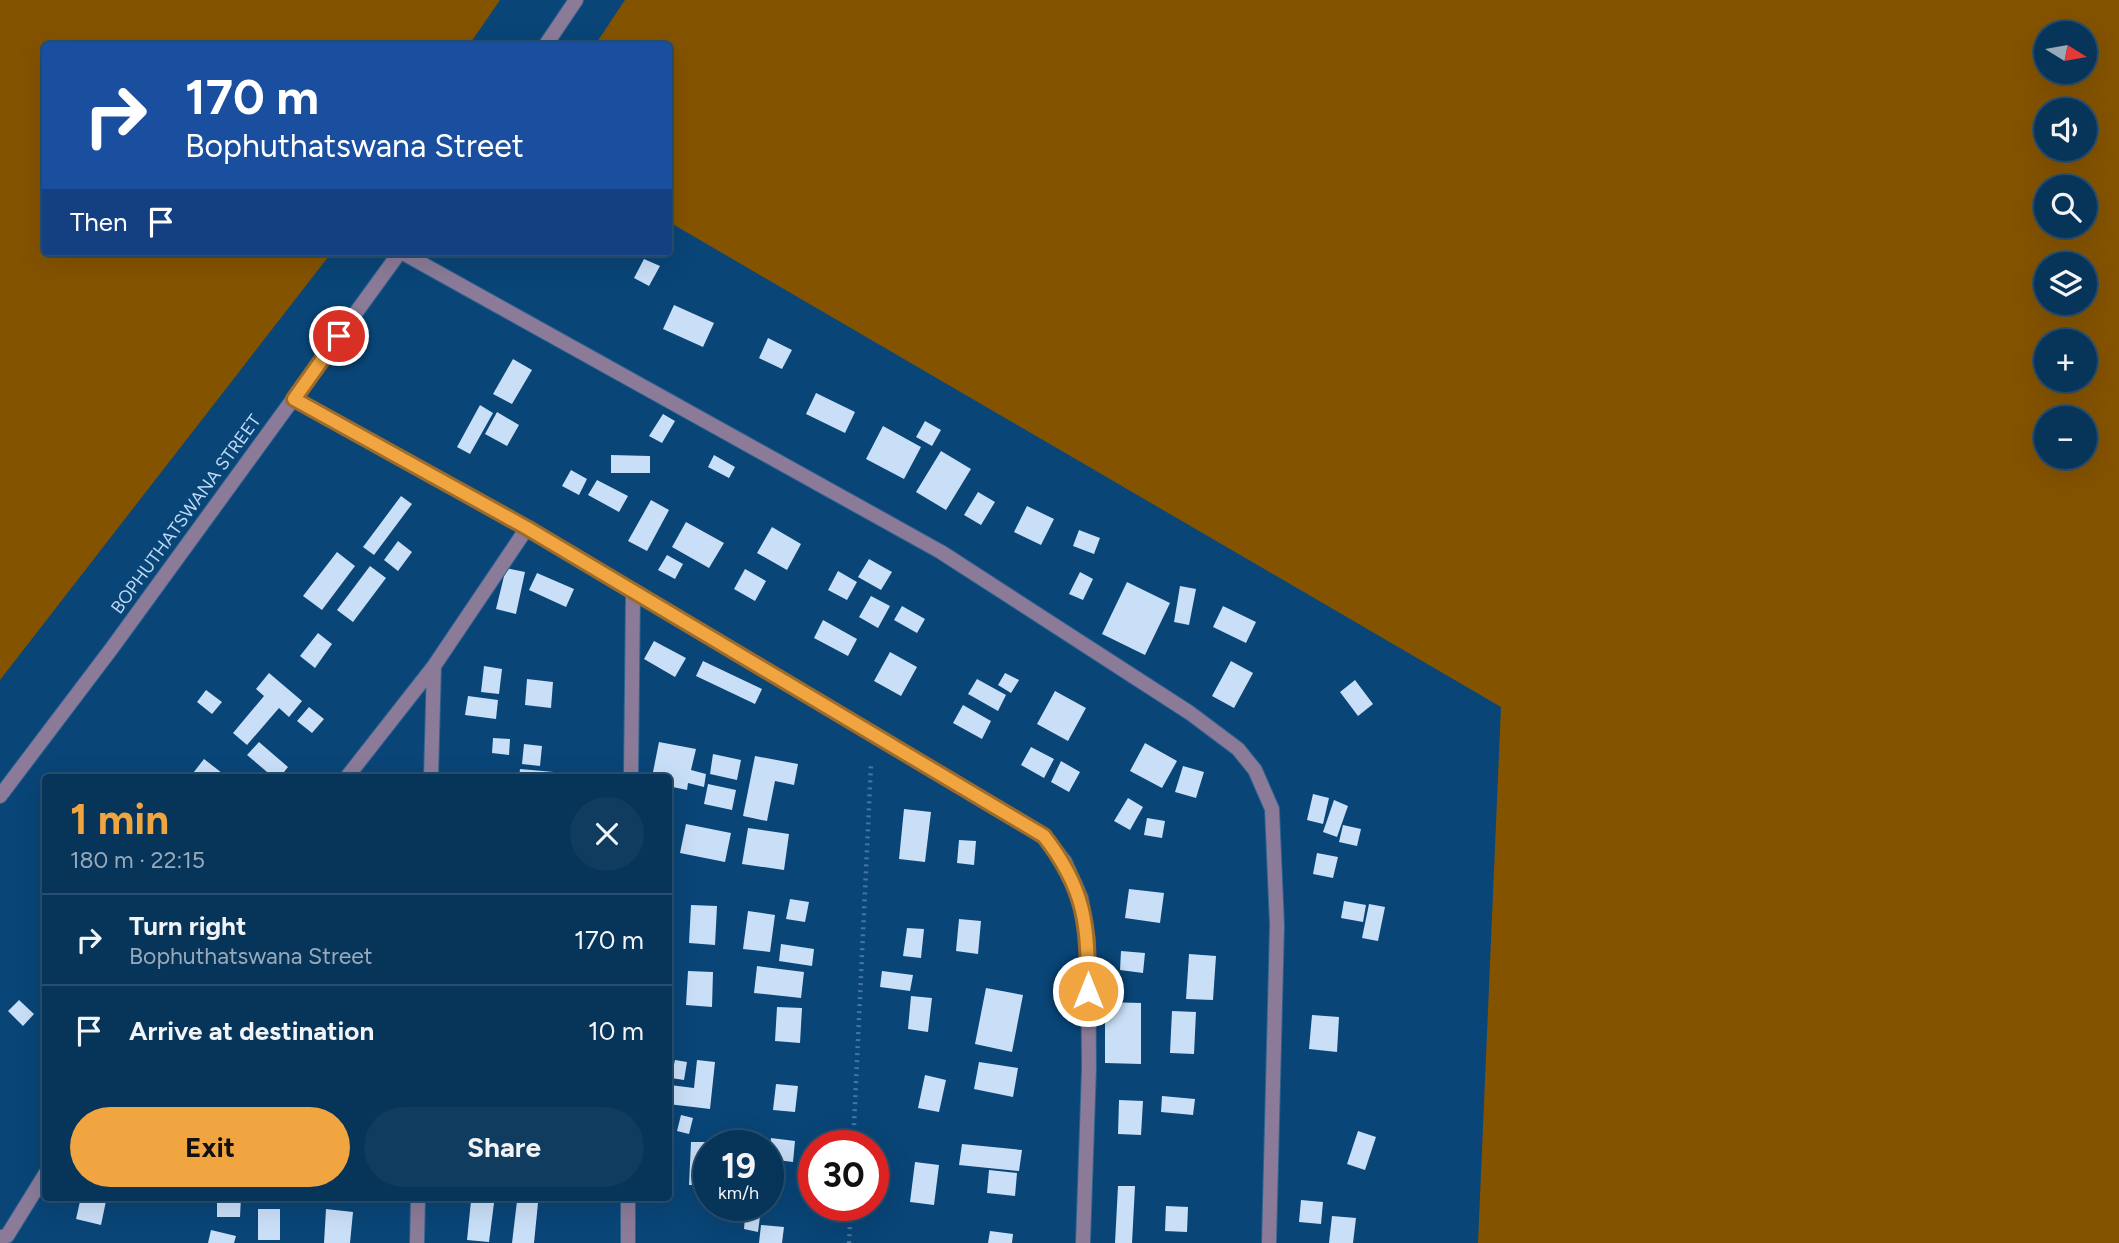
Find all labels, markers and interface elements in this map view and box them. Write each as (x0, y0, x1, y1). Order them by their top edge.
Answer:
north arrow (2034, 21, 2096, 84)
map controls (2034, 21, 2097, 469)
text: 170 m (185, 67, 319, 126)
icon: right (70, 70, 161, 161)
button: sound (2034, 98, 2097, 161)
text: Bophuthatswana Street (185, 127, 524, 165)
button: search (2034, 175, 2097, 238)
icon: arrive (142, 203, 180, 241)
text: Then (70, 206, 128, 238)
button: layers (2034, 252, 2097, 315)
pin (309, 306, 369, 366)
icon: arrive (320, 317, 358, 355)
button: + (2034, 329, 2097, 392)
button: − (2034, 406, 2097, 469)
street label: BOPHUTHATSWANA STREET (106, 410, 266, 618)
text: 1 min (70, 794, 169, 845)
button: close (570, 797, 644, 871)
text: 180 m · 22:15 (70, 846, 205, 874)
text: Turn right (129, 910, 246, 942)
icon: right (70, 921, 108, 959)
text: 170 m (574, 924, 644, 956)
text: Bophuthatswana Street (129, 942, 372, 970)
position arrow (1051, 954, 1125, 1028)
icon: arrive (70, 1012, 108, 1050)
text: Arrive at destination (129, 1015, 374, 1047)
text: 10 m (588, 1015, 644, 1047)
button: Exit (70, 1107, 350, 1187)
button: Share (364, 1107, 644, 1187)
speed limit sign: 30 (798, 1130, 889, 1221)
text: 19 (721, 1145, 756, 1187)
text: km/h (718, 1182, 759, 1204)

